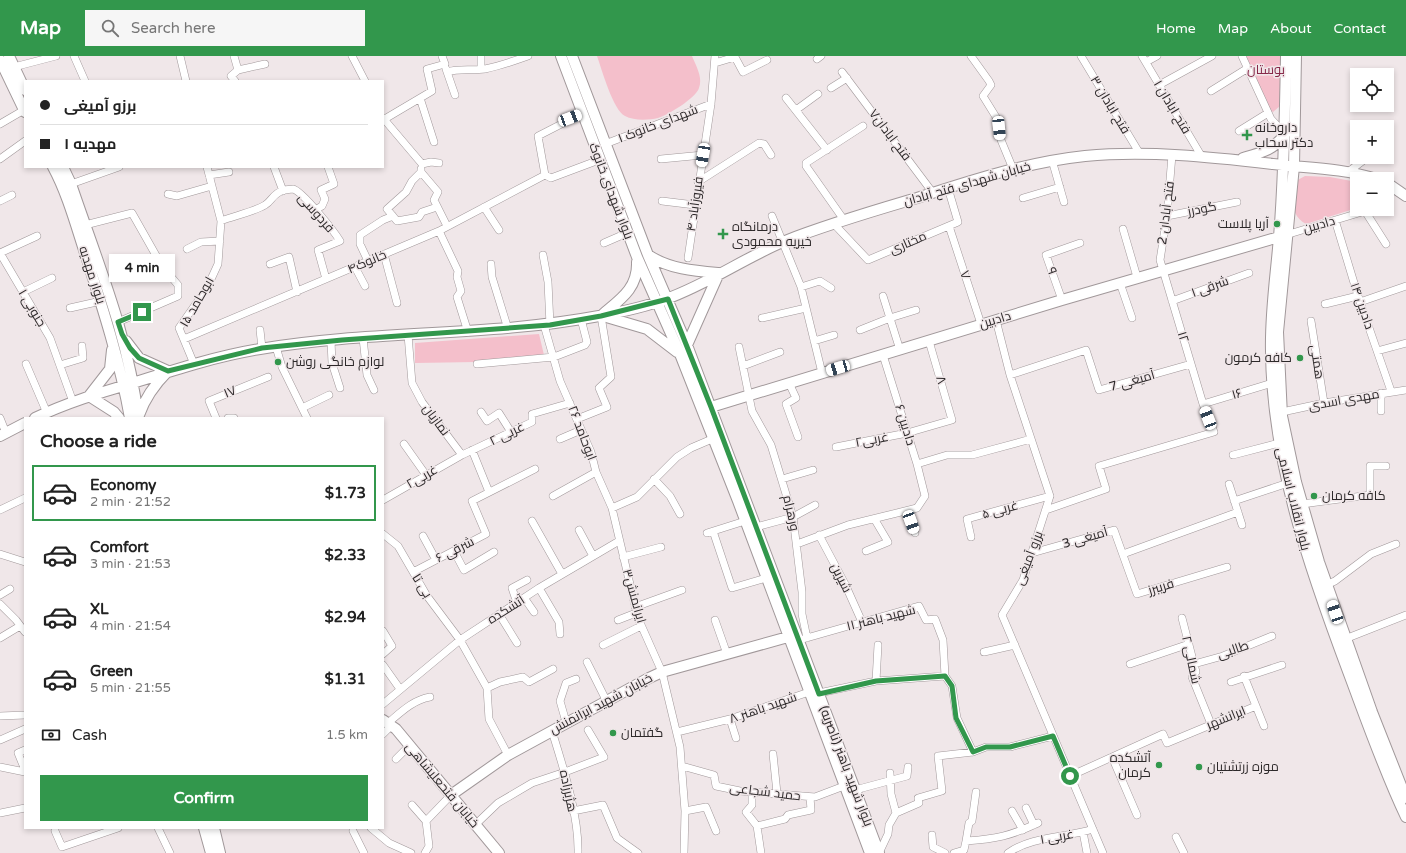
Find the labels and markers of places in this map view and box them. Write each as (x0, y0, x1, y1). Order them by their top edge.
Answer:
place label: داروخانه دکتر سحاب (1255, 120, 1313, 151)
marker: داروخانه دکتر سحاب (1242, 130, 1252, 140)
place label: آریا پلاست (1218, 216, 1269, 233)
place label: درمانگاه خیریه محمودی (732, 219, 812, 250)
marker: آریا پلاست (1272, 219, 1282, 229)
marker: درمانگاه خیریه محمودی (717, 228, 729, 240)
place label: کافه کرمون (1225, 350, 1292, 366)
marker: کافه کرمون (1295, 353, 1305, 363)
place label: لوازم خانگی روشن (286, 354, 384, 371)
marker: لوازم خانگی روشن (273, 357, 283, 367)
place label: کافه کرمان (1322, 488, 1386, 504)
marker: کافه کرمان (1309, 491, 1319, 501)
place label: گفتمان (621, 725, 663, 741)
marker: گفتمان (608, 728, 618, 738)
place label: آتشکده کرمان (1110, 750, 1152, 781)
place label: موزه زرتشتیان (1207, 759, 1279, 775)
marker: آتشکده کرمان (1154, 760, 1164, 770)
marker: موزه زرتشتیان (1194, 762, 1204, 772)

